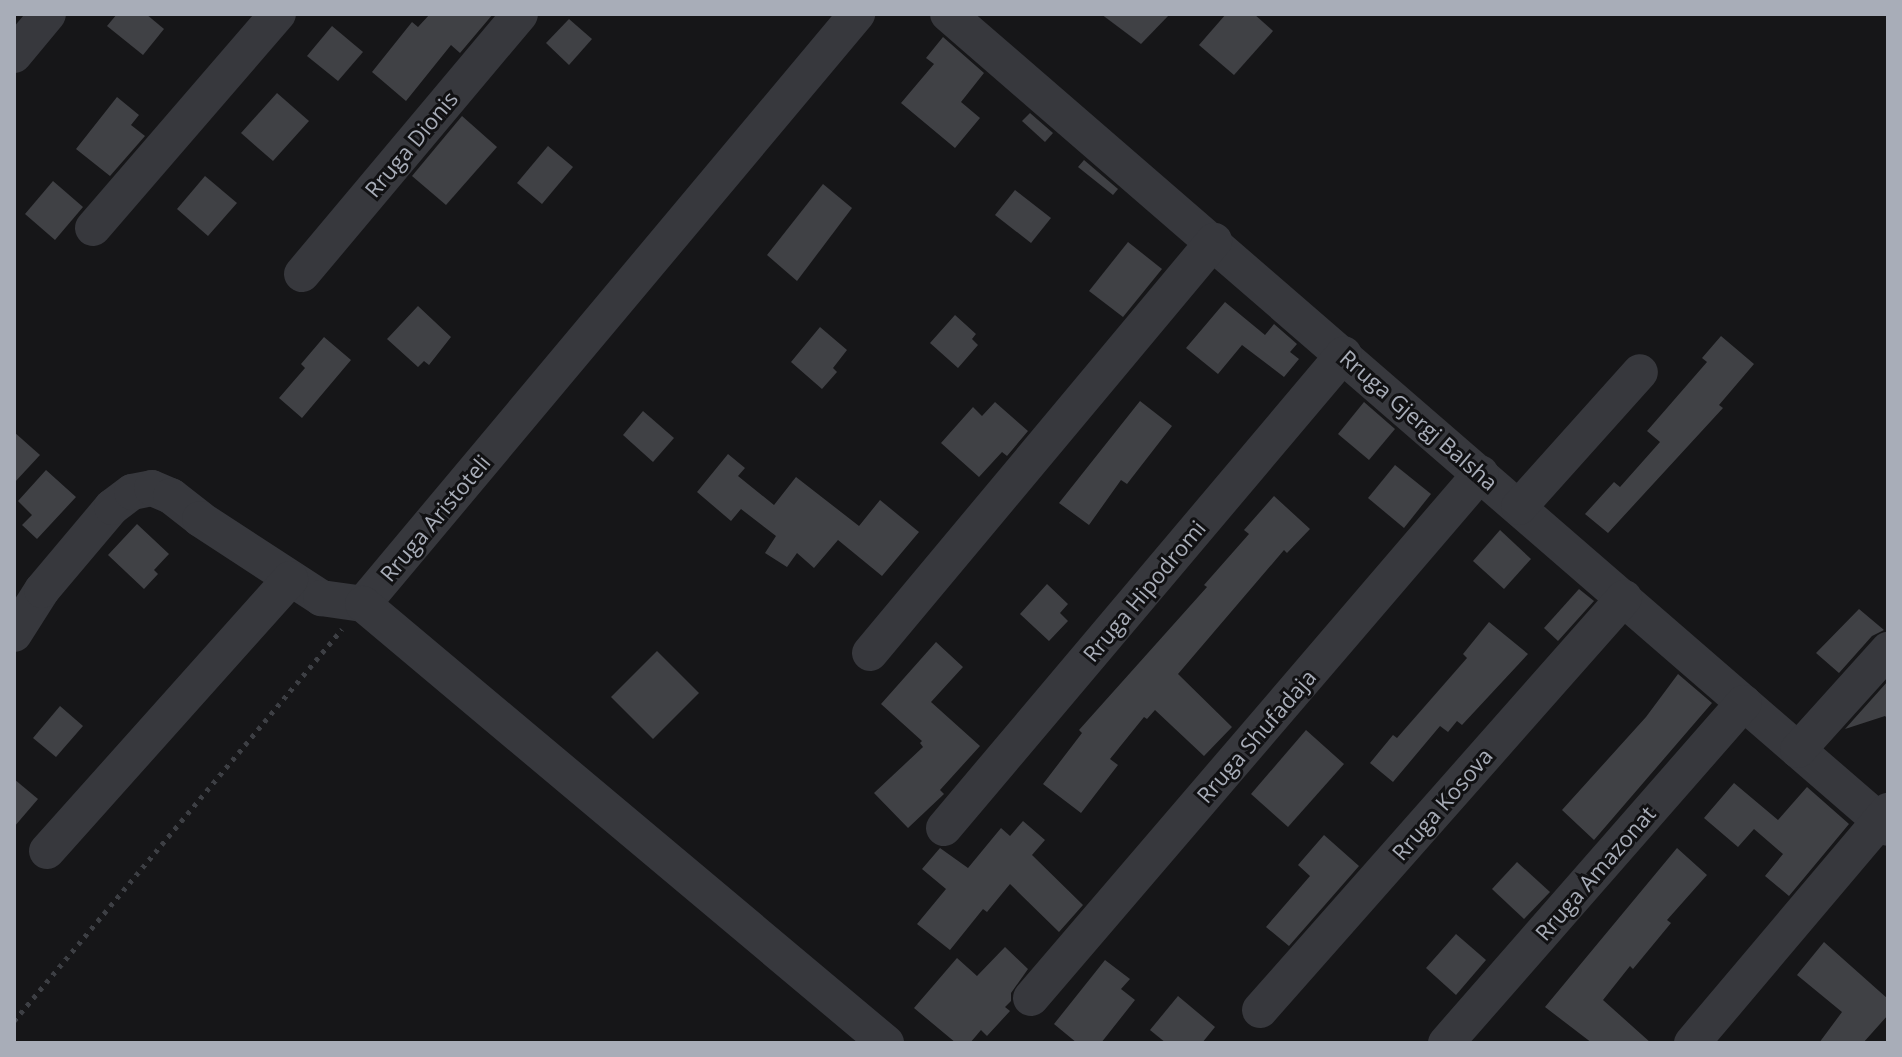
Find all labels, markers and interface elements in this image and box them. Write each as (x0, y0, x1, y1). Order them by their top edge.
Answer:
street label: Rruga Dionis (359, 86, 463, 202)
street label: Rruga Gjergj Balsha (1335, 344, 1503, 496)
street label: Rruga Aristoteli (374, 449, 496, 587)
street label: Rruga Hipodromi (1077, 515, 1211, 667)
street label: Rruga Shufadaja (1191, 664, 1321, 808)
street label: Rruga Kosova (1386, 743, 1498, 865)
street label: Rruga Amazonat (1529, 800, 1661, 946)

